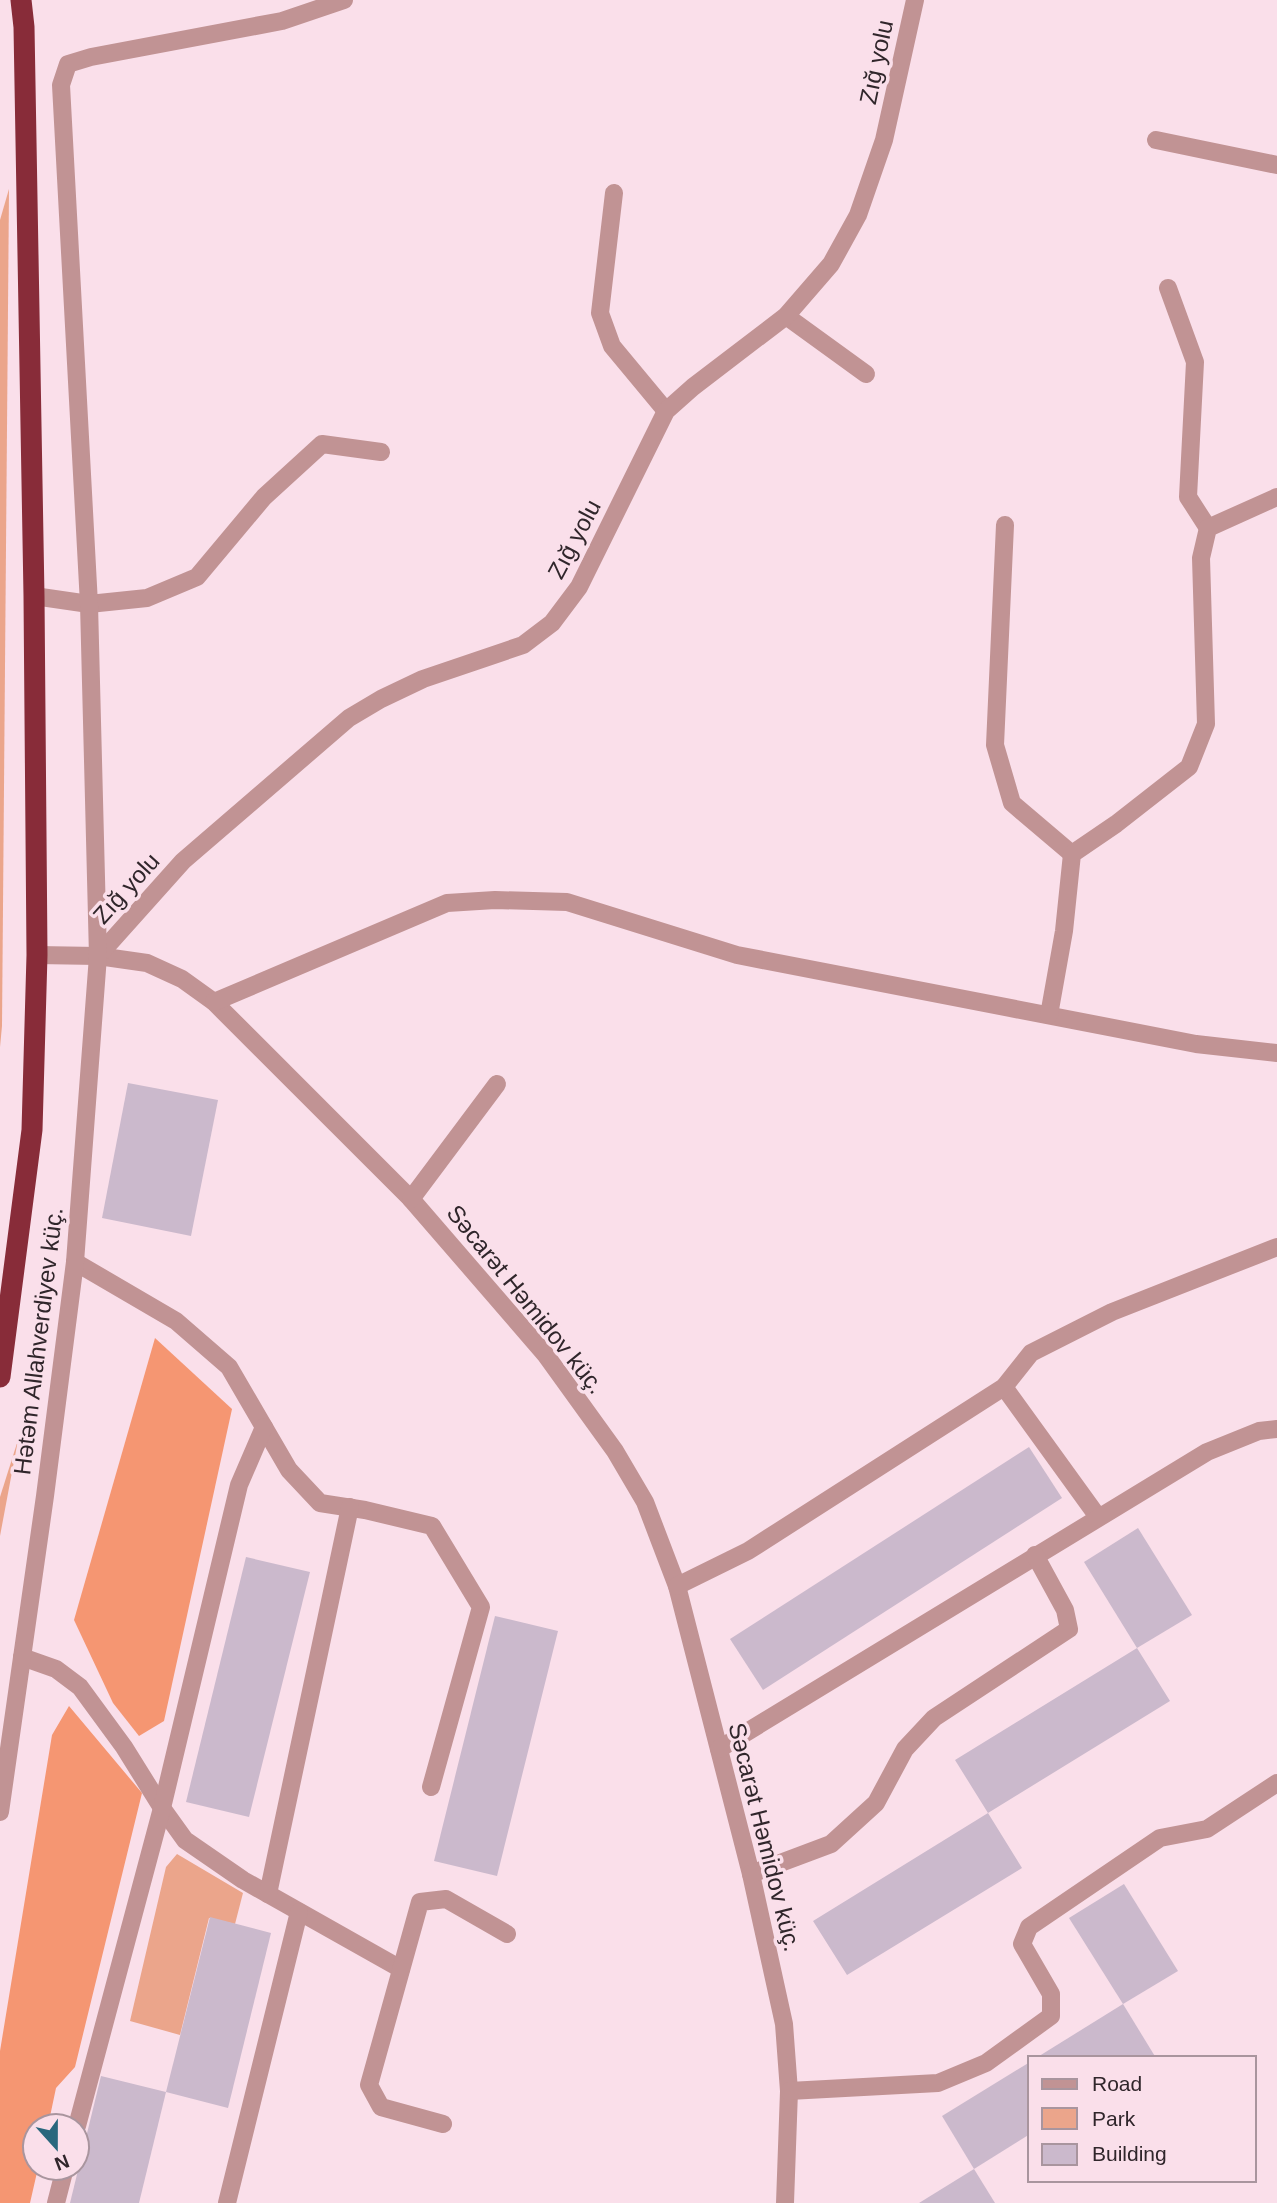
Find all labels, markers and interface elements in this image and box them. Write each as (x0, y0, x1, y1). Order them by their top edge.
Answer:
street label: Zığ yolu (854, 17, 898, 107)
street label: Zığ yolu (542, 495, 606, 583)
street label: Zığ yolu (87, 847, 165, 929)
street label: Səcarət Həmidov küç. (442, 1199, 610, 1399)
street label: Hətəm Allahverdiyev küç. (8, 1206, 68, 1476)
street label: Səcarət Həmidov küç. (724, 1720, 806, 1954)
legend (1028, 2056, 1256, 2182)
text: Road (1092, 2072, 1142, 2095)
text: Park (1092, 2107, 1136, 2130)
north arrow (21, 2112, 91, 2182)
text: Building (1092, 2142, 1167, 2165)
text: N (52, 2150, 72, 2175)

